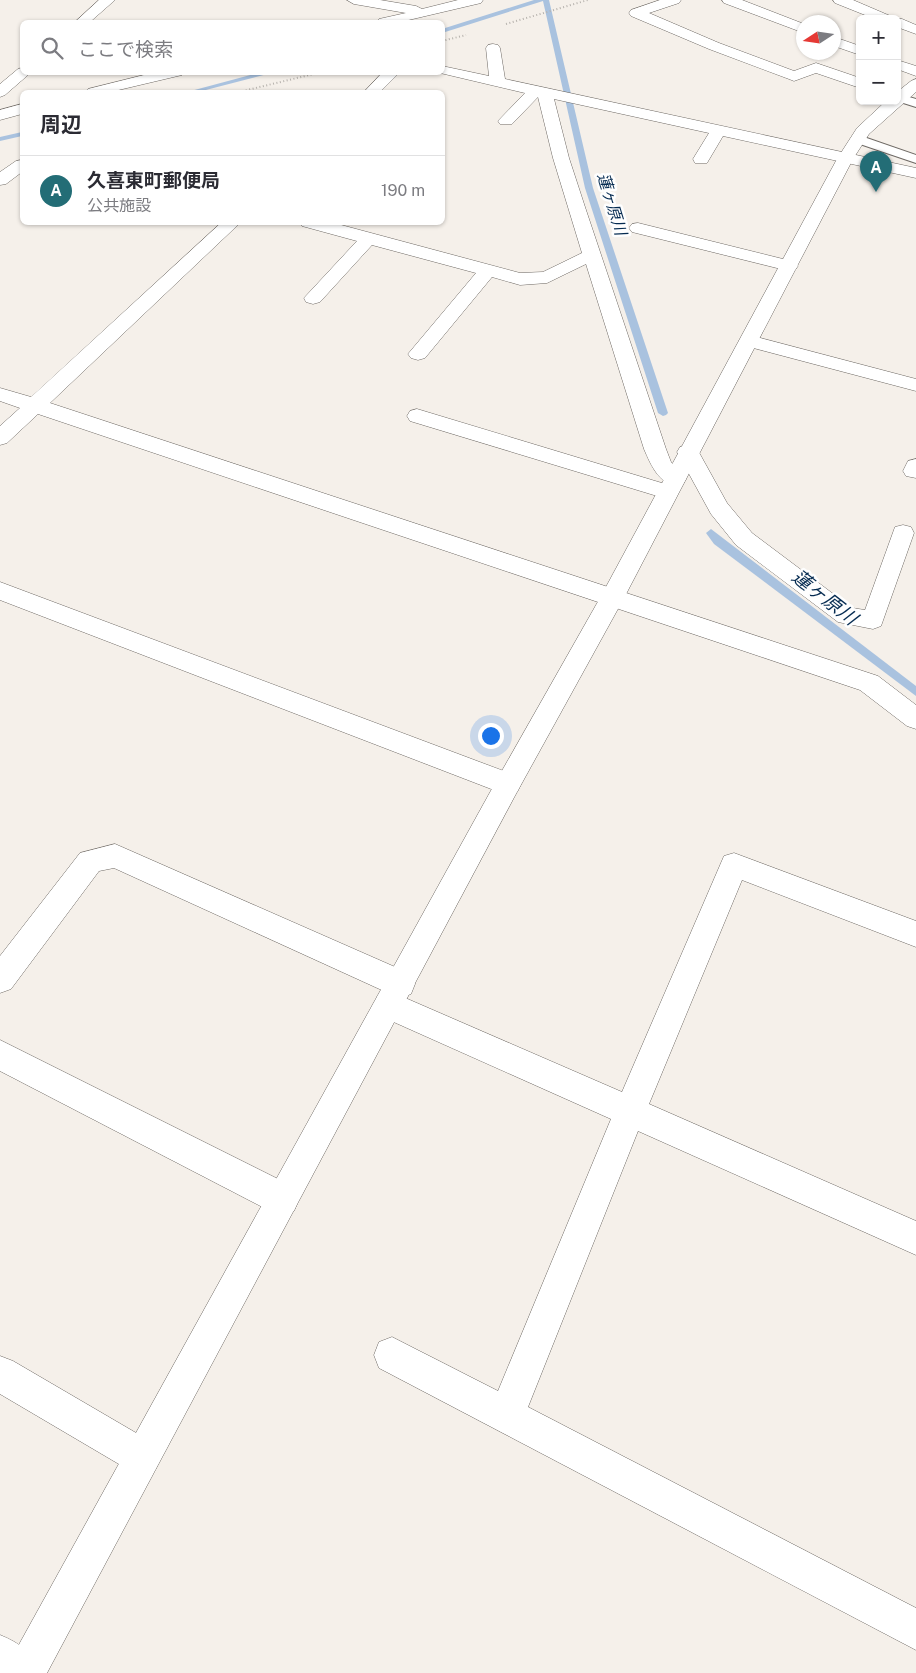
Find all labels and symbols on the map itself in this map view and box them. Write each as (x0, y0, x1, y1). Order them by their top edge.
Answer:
north arrow (796, 15, 841, 60)
pin: A (860, 151, 892, 192)
water label: 蓮ヶ原川 (594, 171, 631, 239)
water label: 蓮ヶ原川 (788, 565, 863, 630)
your location (478, 723, 504, 749)

